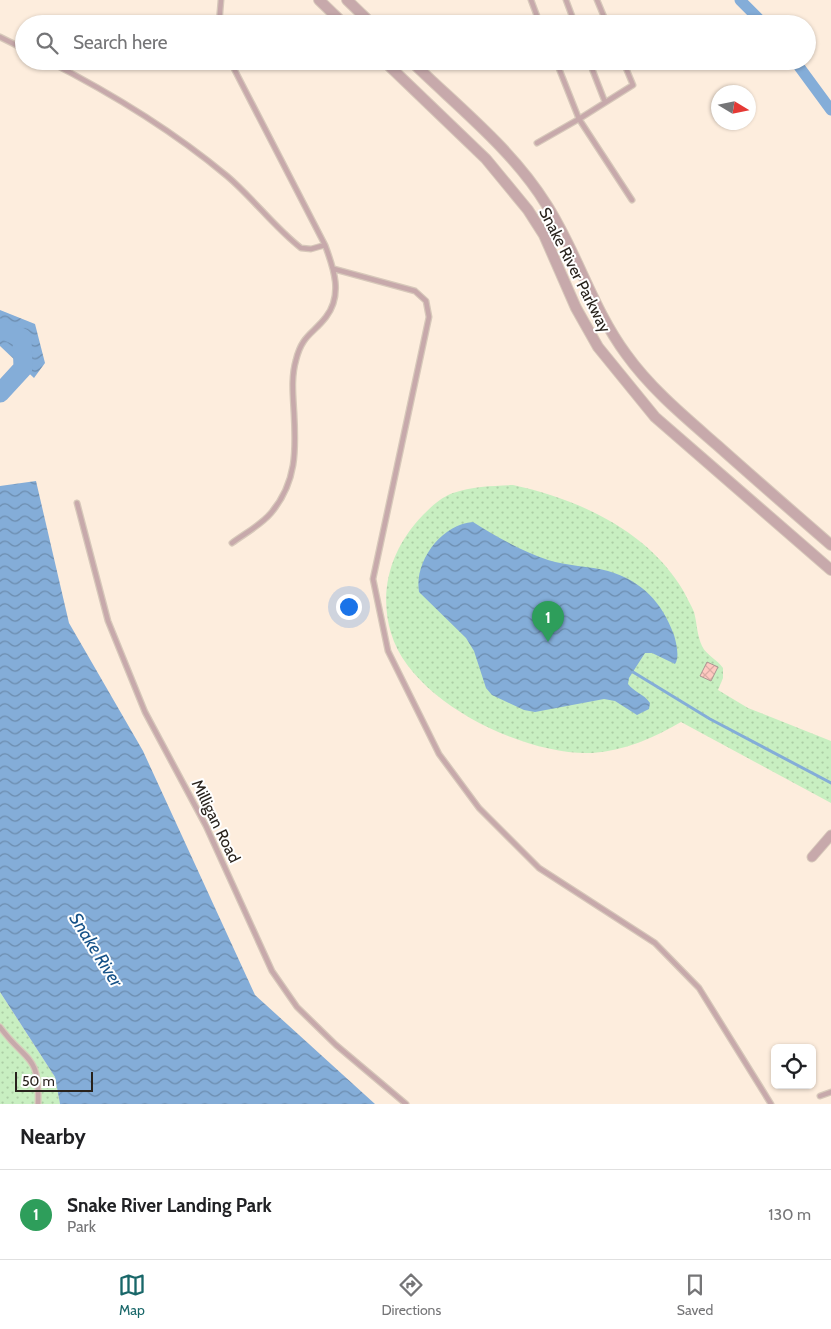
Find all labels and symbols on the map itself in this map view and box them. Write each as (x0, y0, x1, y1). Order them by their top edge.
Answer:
north arrow (711, 85, 756, 130)
street label: Snake River Parkway (535, 204, 615, 336)
your location (336, 594, 362, 620)
pin: 1 (532, 601, 564, 642)
street label: Milligan Road (188, 776, 244, 866)
water label: Snake River (65, 909, 128, 992)
scale bar (15, 1069, 92, 1092)

